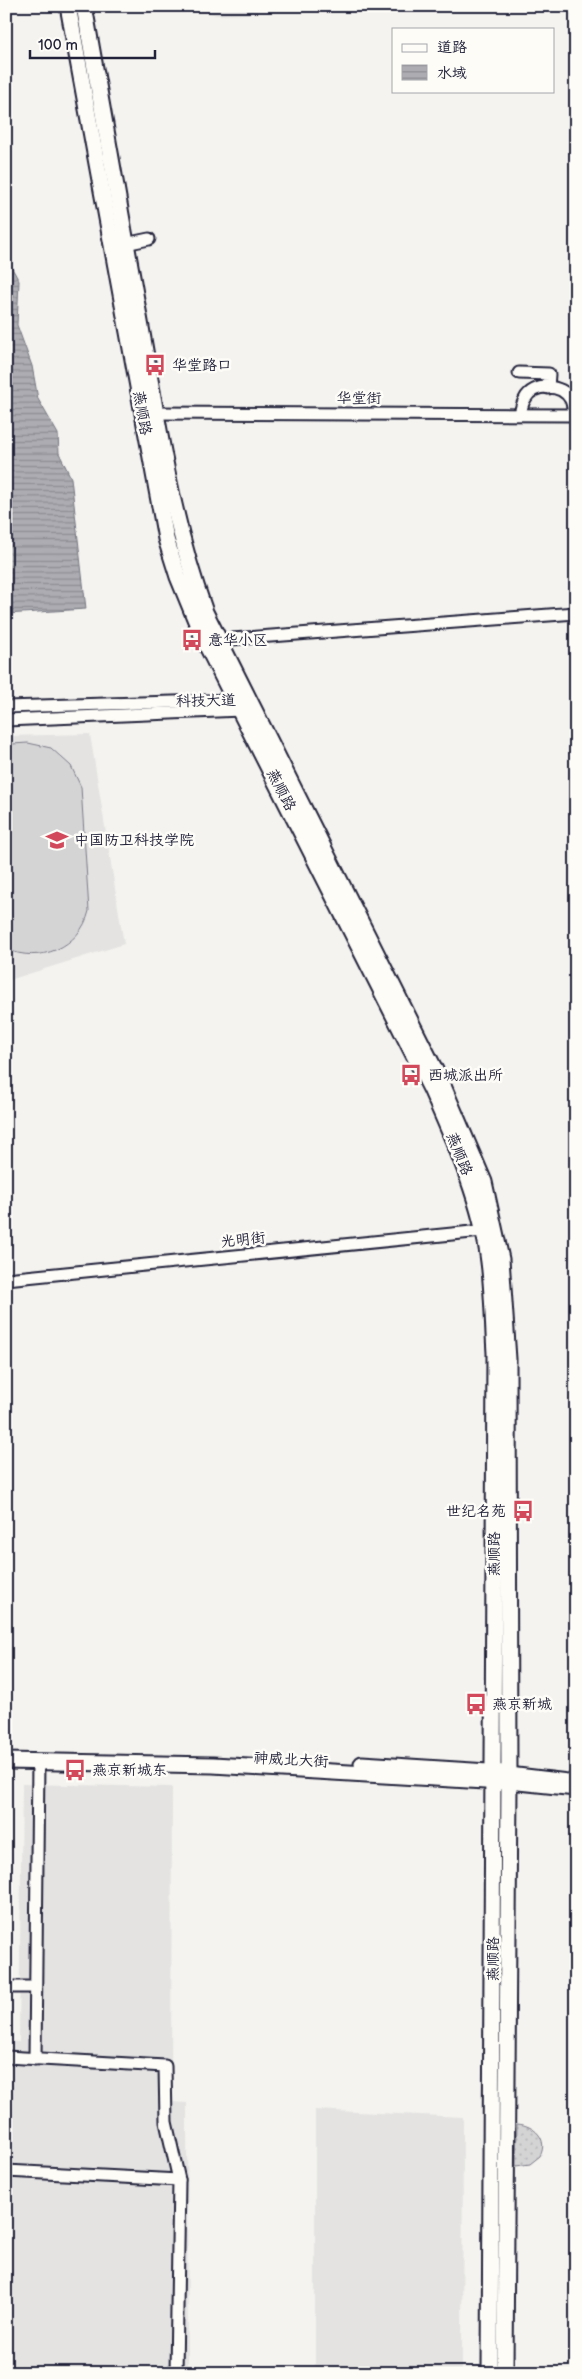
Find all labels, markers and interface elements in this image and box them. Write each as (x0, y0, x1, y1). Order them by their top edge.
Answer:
scale bar (30, 28, 155, 60)
legend (392, 28, 554, 92)
text: 100 m (38, 36, 78, 55)
text: 道路 (437, 38, 467, 57)
text: 水域 (437, 64, 467, 83)
bus stop icon: 华堂路口 (142, 352, 168, 378)
place label: 华堂路口 (172, 356, 232, 375)
street label: 燕顺路 (129, 389, 155, 437)
street label: 华堂街 (336, 389, 382, 408)
bus stop icon: 意华小区 (179, 627, 205, 653)
place label: 意华小区 (208, 631, 268, 650)
street label: 科技大道 (176, 691, 236, 711)
street label: 燕顺路 (262, 766, 300, 814)
school or university icon: 中国防卫科技学院 (44, 827, 70, 853)
place label: 中国防卫科技学院 (74, 831, 194, 850)
bus stop icon: 西城派出所 (398, 1062, 424, 1088)
place label: 西城派出所 (428, 1066, 503, 1085)
street label: 燕顺路 (442, 1130, 476, 1178)
street label: 光明街 (220, 1228, 266, 1252)
bus stop icon: 世纪名苑 (510, 1498, 536, 1524)
place label: 世纪名苑 (446, 1502, 506, 1521)
street label: 燕顺路 (485, 1531, 504, 1577)
bus stop icon: 燕京新城 (463, 1691, 489, 1717)
place label: 燕京新城 (492, 1695, 552, 1714)
street label: 神威北大街 (253, 1749, 329, 1771)
bus stop icon: 燕京新城东 (62, 1757, 88, 1783)
place label: 燕京新城东 (92, 1761, 167, 1780)
street label: 燕顺路 (484, 1936, 503, 1982)

